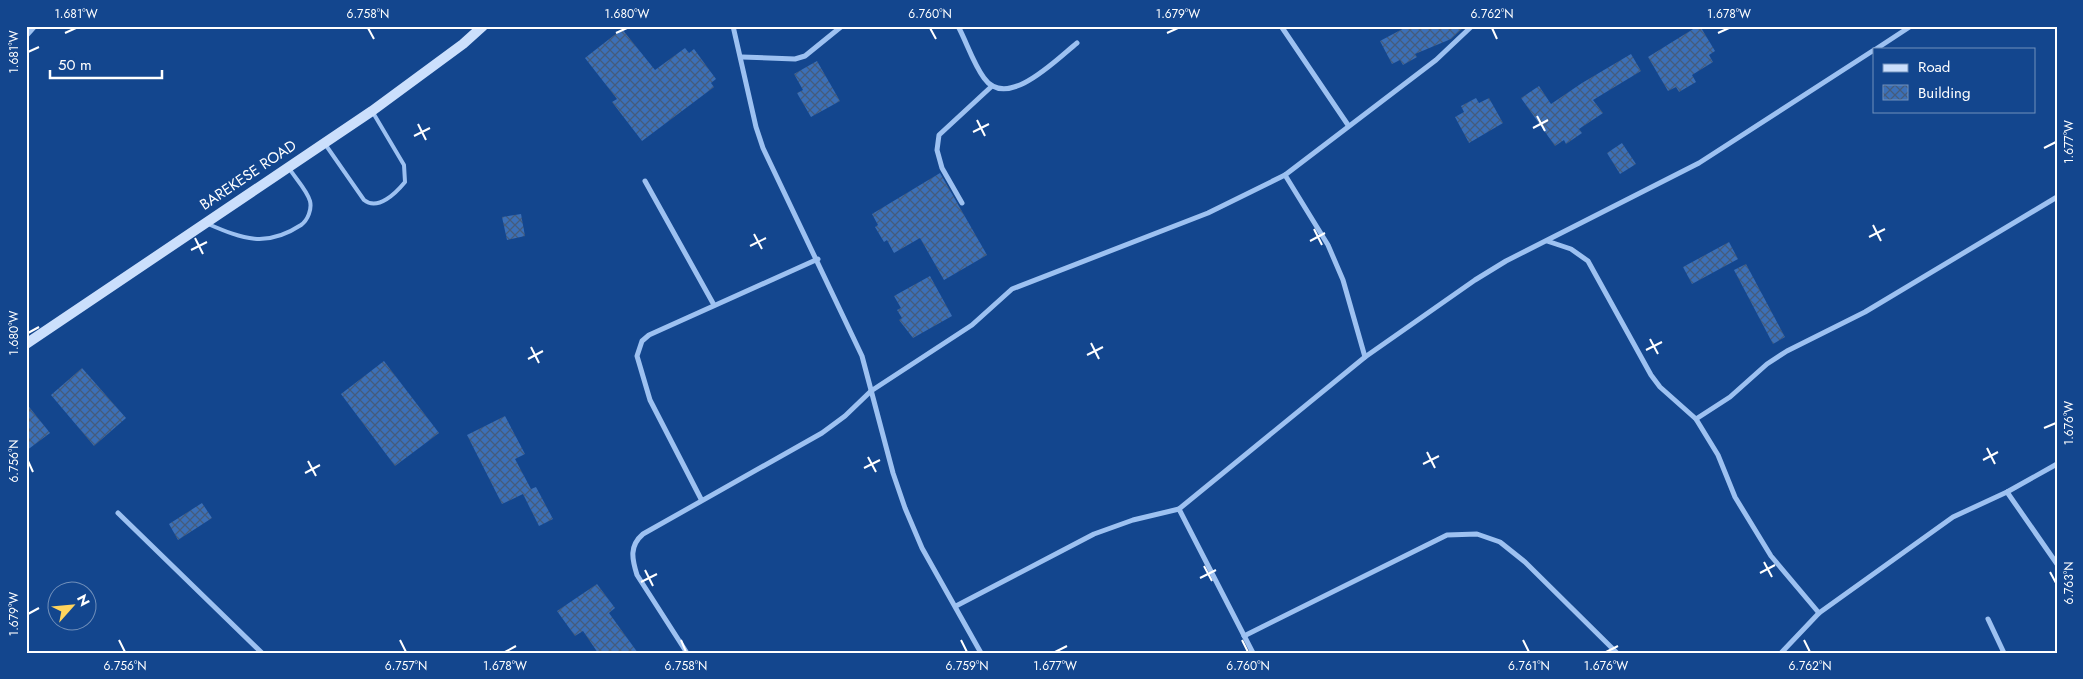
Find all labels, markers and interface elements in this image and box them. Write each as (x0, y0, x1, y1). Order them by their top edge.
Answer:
text: 1.681°W (54, 5, 98, 23)
text: 6.758°N (347, 5, 389, 23)
text: 1.680°W (605, 5, 650, 23)
text: 6.760°N (908, 5, 952, 23)
text: 1.679°W (1156, 5, 1200, 23)
text: 6.762°N (1470, 5, 1514, 23)
text: 1.678°W (1707, 5, 1751, 23)
text: 1.681°W (5, 30, 23, 74)
scale bar (50, 48, 162, 80)
legend (1873, 48, 2036, 112)
text: 50 m (58, 54, 92, 76)
text: Road (1918, 56, 1950, 78)
text: Building (1918, 82, 1970, 104)
text: 1.677°W (2060, 120, 2078, 164)
street label: BAREKESE ROAD (195, 134, 301, 216)
text: 1.680°W (5, 310, 23, 355)
text: 1.676°W (2060, 401, 2078, 445)
text: 6.756°N (5, 439, 23, 483)
text: 6.763°N (2060, 562, 2078, 604)
north arrow (48, 582, 98, 632)
text: N (72, 591, 95, 610)
text: 1.679°W (5, 592, 23, 636)
text: 6.756°N (103, 657, 147, 675)
text: 6.757°N (385, 657, 427, 675)
text: 1.678°W (483, 657, 527, 675)
text: 6.758°N (665, 657, 707, 675)
text: 6.759°N (945, 657, 989, 675)
text: 1.677°W (1033, 657, 1077, 675)
text: 6.760°N (1226, 657, 1270, 675)
text: 6.761°N (1508, 657, 1550, 675)
text: 1.676°W (1584, 657, 1628, 675)
text: 6.762°N (1788, 657, 1832, 675)

